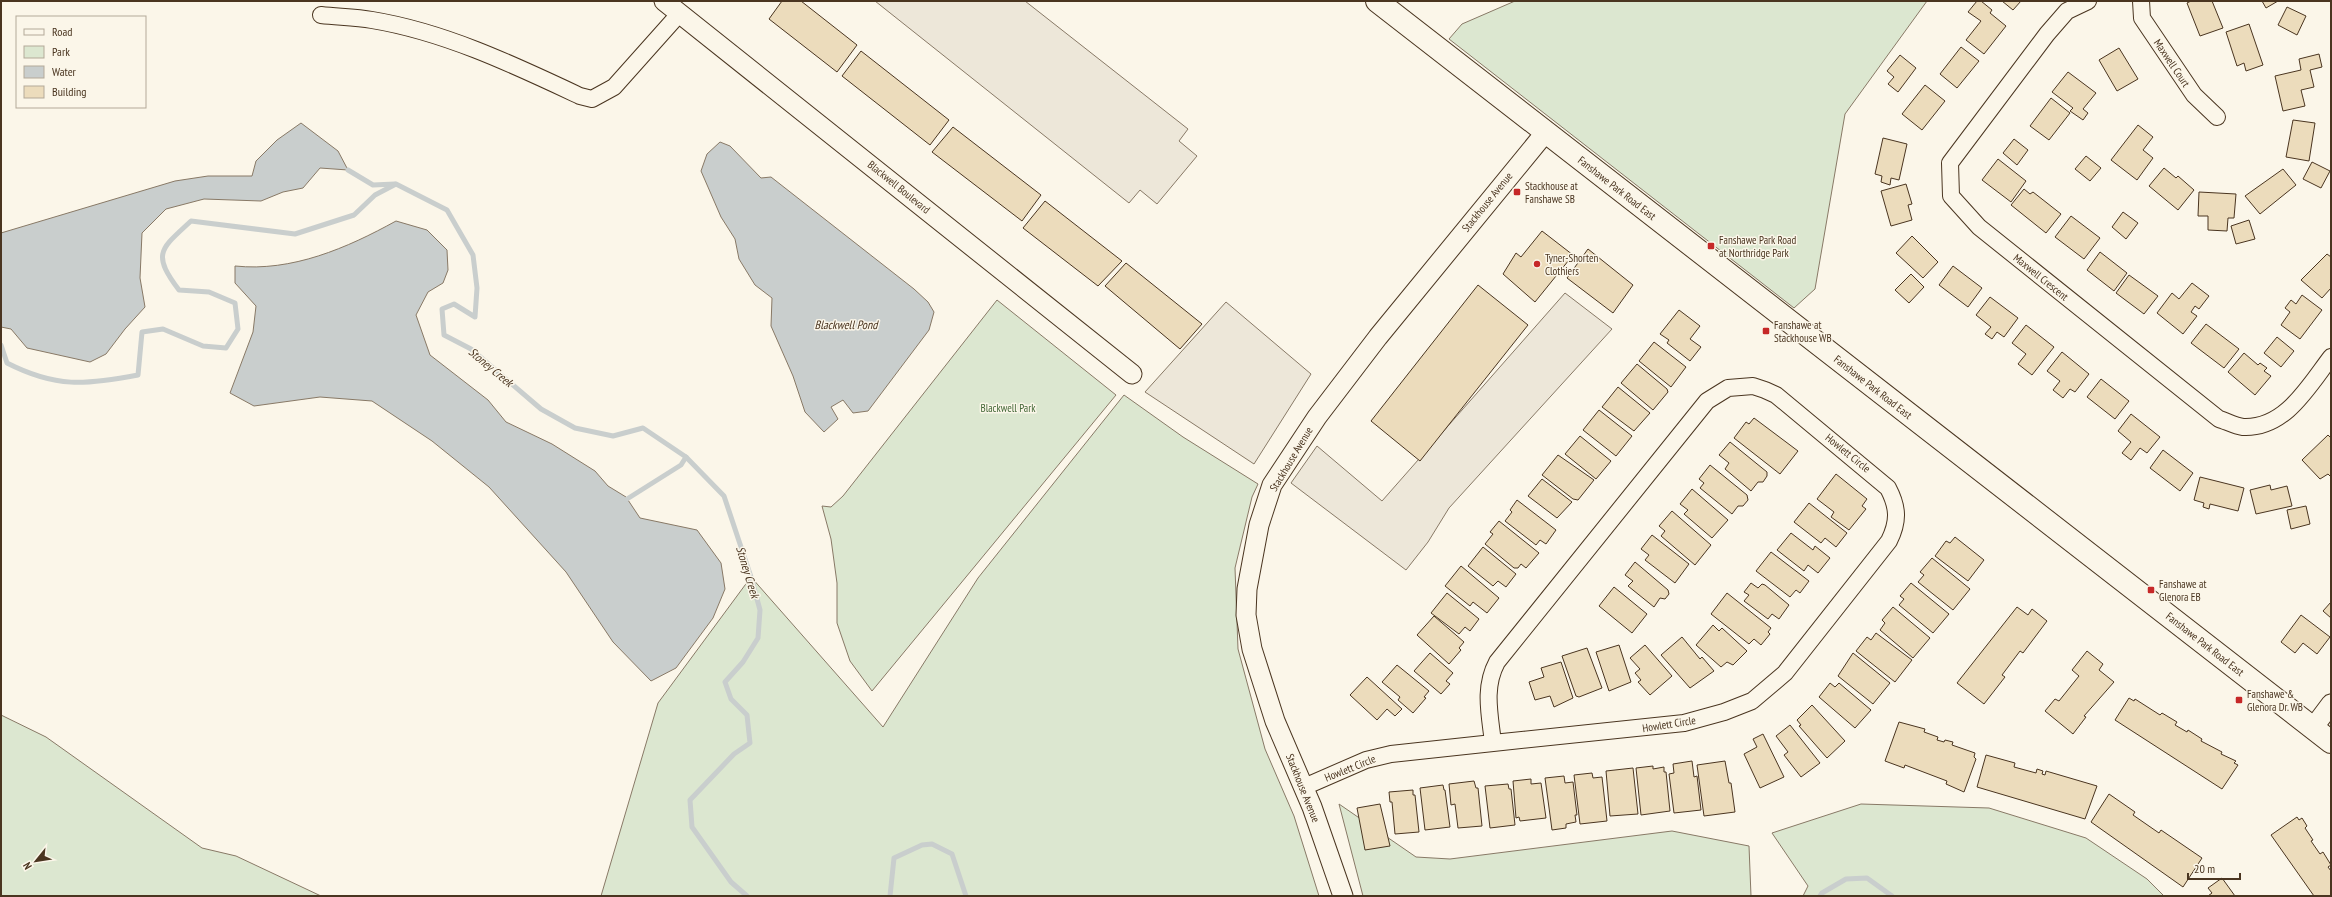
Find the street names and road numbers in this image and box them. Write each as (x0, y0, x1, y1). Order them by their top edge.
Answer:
street label: Maxwell Court (2151, 36, 2193, 90)
street label: Fanshawe Park Road East (1575, 153, 1659, 223)
street label: Blackwell Boulevard (865, 157, 933, 217)
street label: Stackhouse Avenue (1459, 169, 1516, 235)
street label: Maxwell Crescent (2011, 251, 2071, 303)
street label: Fanshawe Park Road East (1831, 352, 1915, 422)
street label: Stackhouse Avenue (1266, 424, 1316, 494)
street label: Howlett Circle (1823, 431, 1874, 476)
street label: Fanshawe Park Road East (2163, 609, 2247, 679)
street label: Howlett Circle (1641, 713, 1697, 735)
street label: Howlett Circle (1322, 751, 1378, 785)
street label: Stackhouse Avenue (1283, 752, 1323, 825)

